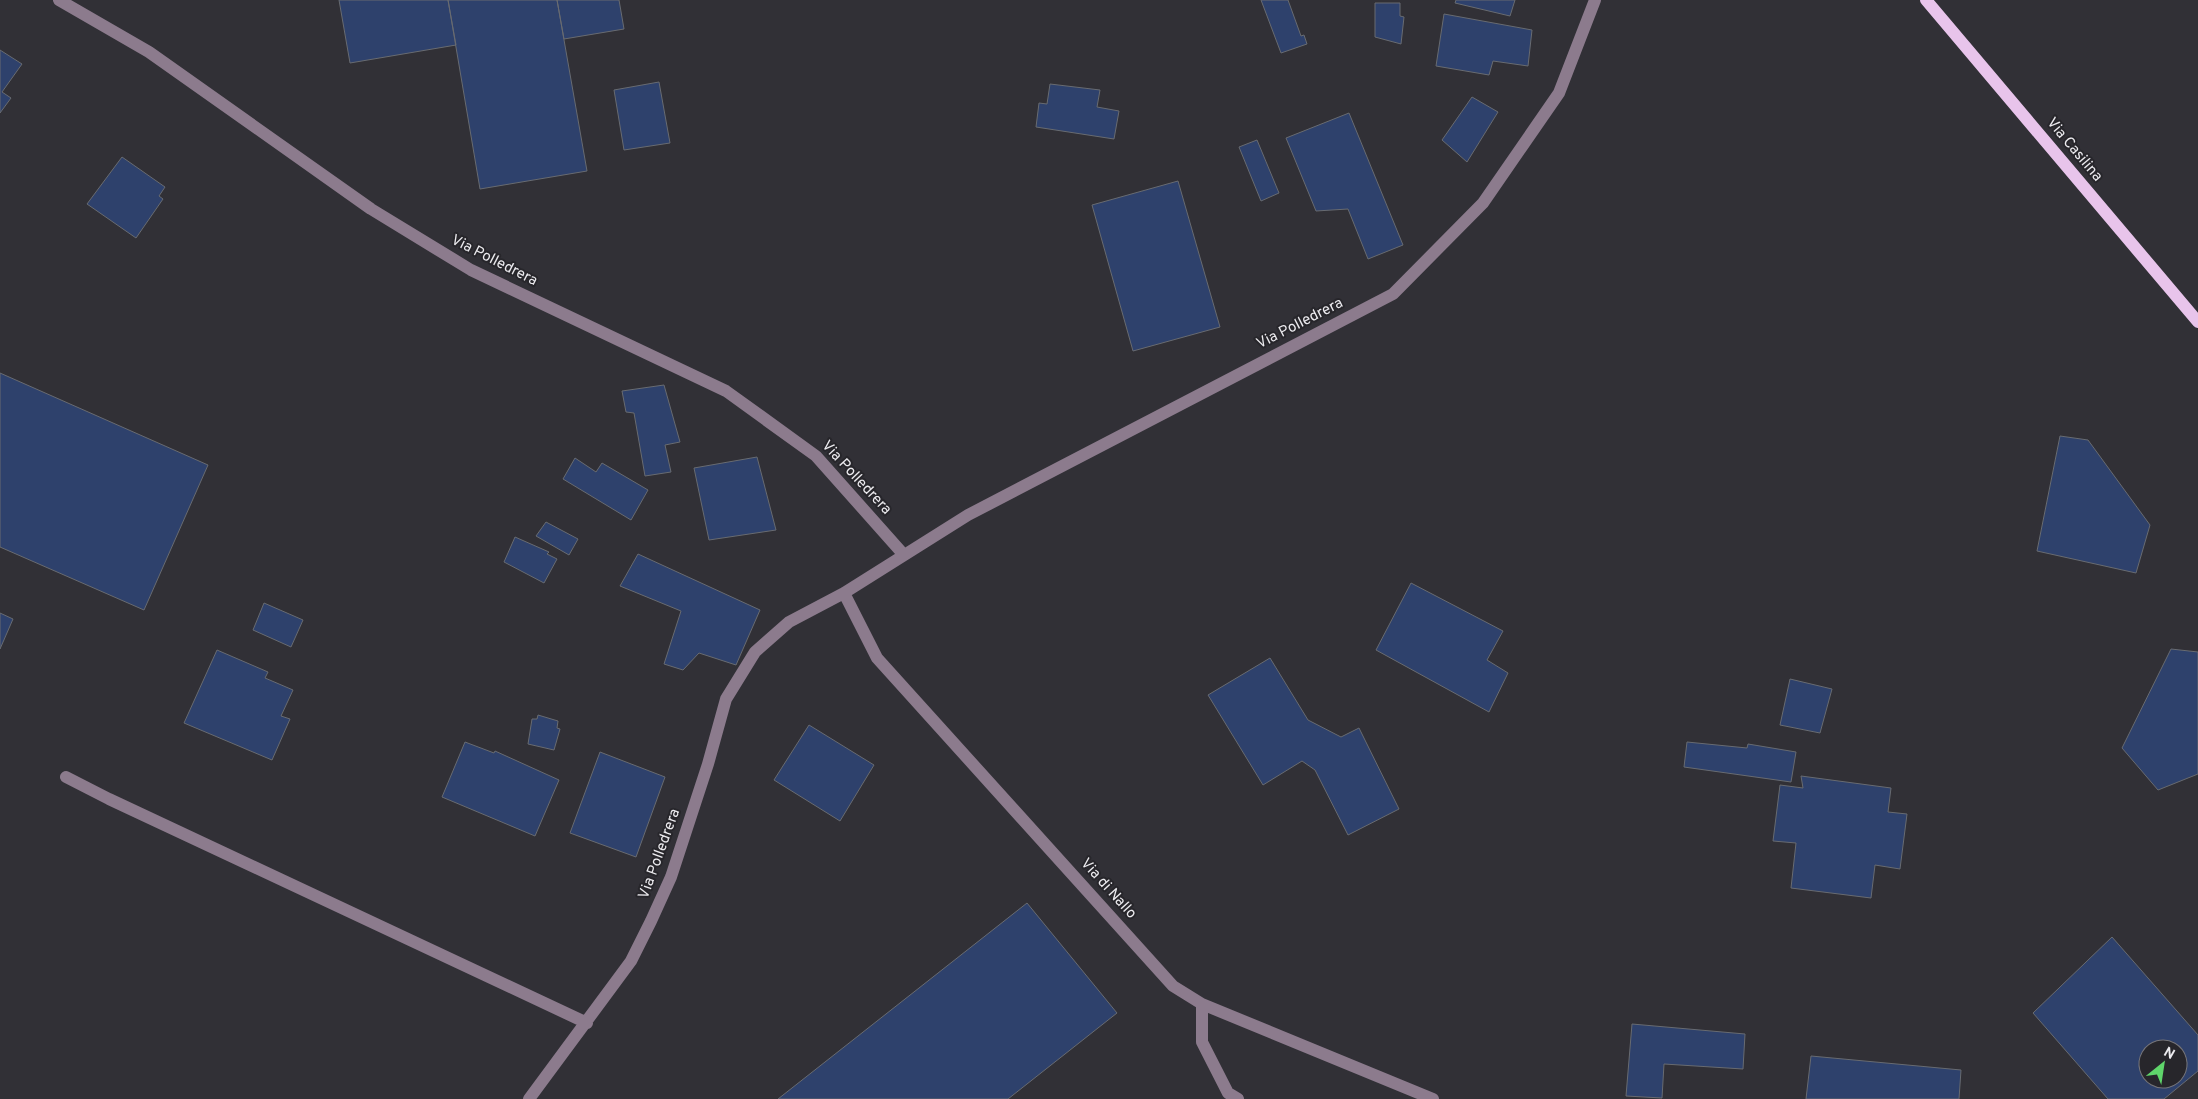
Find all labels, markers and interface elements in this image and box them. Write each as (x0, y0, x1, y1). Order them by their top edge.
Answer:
street label: Via Casilina (2042, 114, 2106, 186)
street label: Via Polledrera (448, 231, 540, 291)
street label: Via Polledrera (1254, 294, 1346, 354)
street label: Via Polledrera (817, 437, 895, 519)
street label: Via Polledrera (635, 806, 685, 902)
street label: Via di Nallo (1076, 855, 1140, 923)
north arrow (2138, 1039, 2188, 1089)
text: N (2160, 1044, 2177, 1064)

